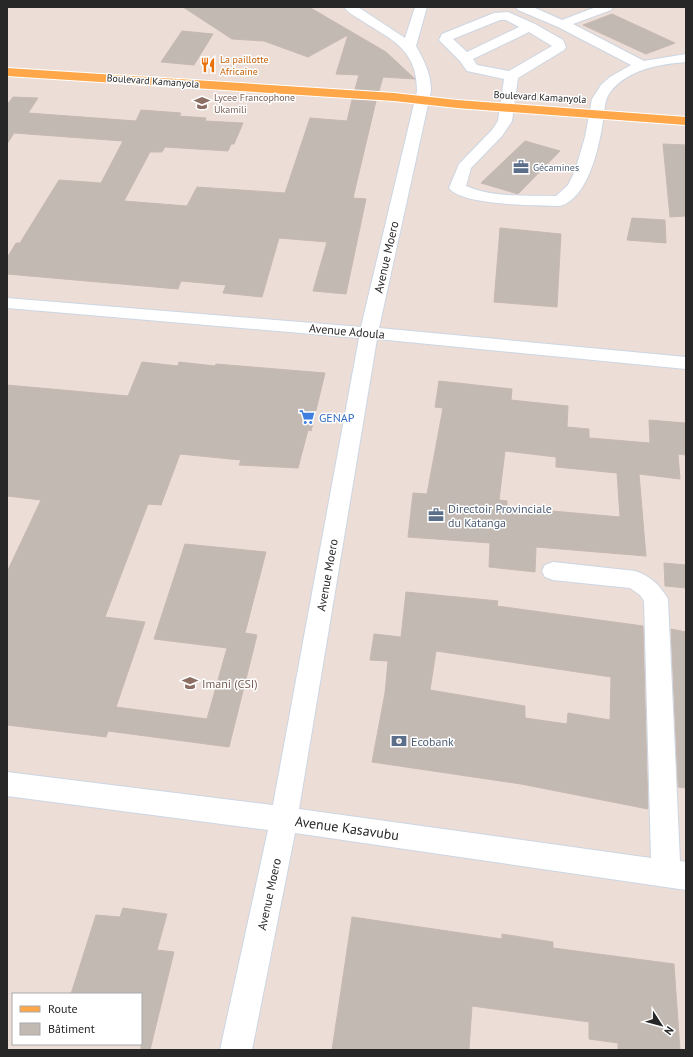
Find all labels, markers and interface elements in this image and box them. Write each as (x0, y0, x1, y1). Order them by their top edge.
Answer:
place label: La paillotte Africaine (220, 53, 269, 78)
restaurant icon: La paillotte Africaine (199, 56, 217, 74)
street label: Boulevard Kamanyola (106, 71, 200, 91)
street label: Boulevard Kamanyola (493, 88, 587, 106)
place label: Lycee Francophone Ukamili (214, 91, 295, 116)
school or university icon: Lycee Francophone Ukamili (193, 94, 211, 112)
office icon: Gécamines (512, 158, 530, 176)
place label: Gécamines (533, 161, 579, 174)
street label: Avenue Moero (370, 220, 402, 294)
street label: Avenue Adoula (308, 320, 386, 342)
supermarket icon: GENAP (298, 408, 316, 426)
place label: GENAP (319, 410, 355, 425)
place label: Directoir Provinciale du Katanga (448, 501, 552, 530)
office icon: Directoir Provinciale du Katanga (427, 506, 445, 524)
street label: Avenue Moero (313, 538, 341, 612)
school or university icon: Imani (CSI) (181, 674, 199, 692)
place label: Imani (CSI) (202, 676, 258, 691)
bank icon: Ecobank (390, 732, 408, 750)
place label: Ecobank (411, 734, 454, 749)
street label: Avenue Kasavubu (294, 812, 400, 844)
street label: Avenue Moero (254, 857, 284, 931)
legend (12, 993, 142, 1045)
text: Route (48, 1001, 78, 1016)
north arrow (641, 1005, 681, 1045)
text: Bâtiment (48, 1021, 95, 1036)
text: N (661, 1024, 677, 1038)

